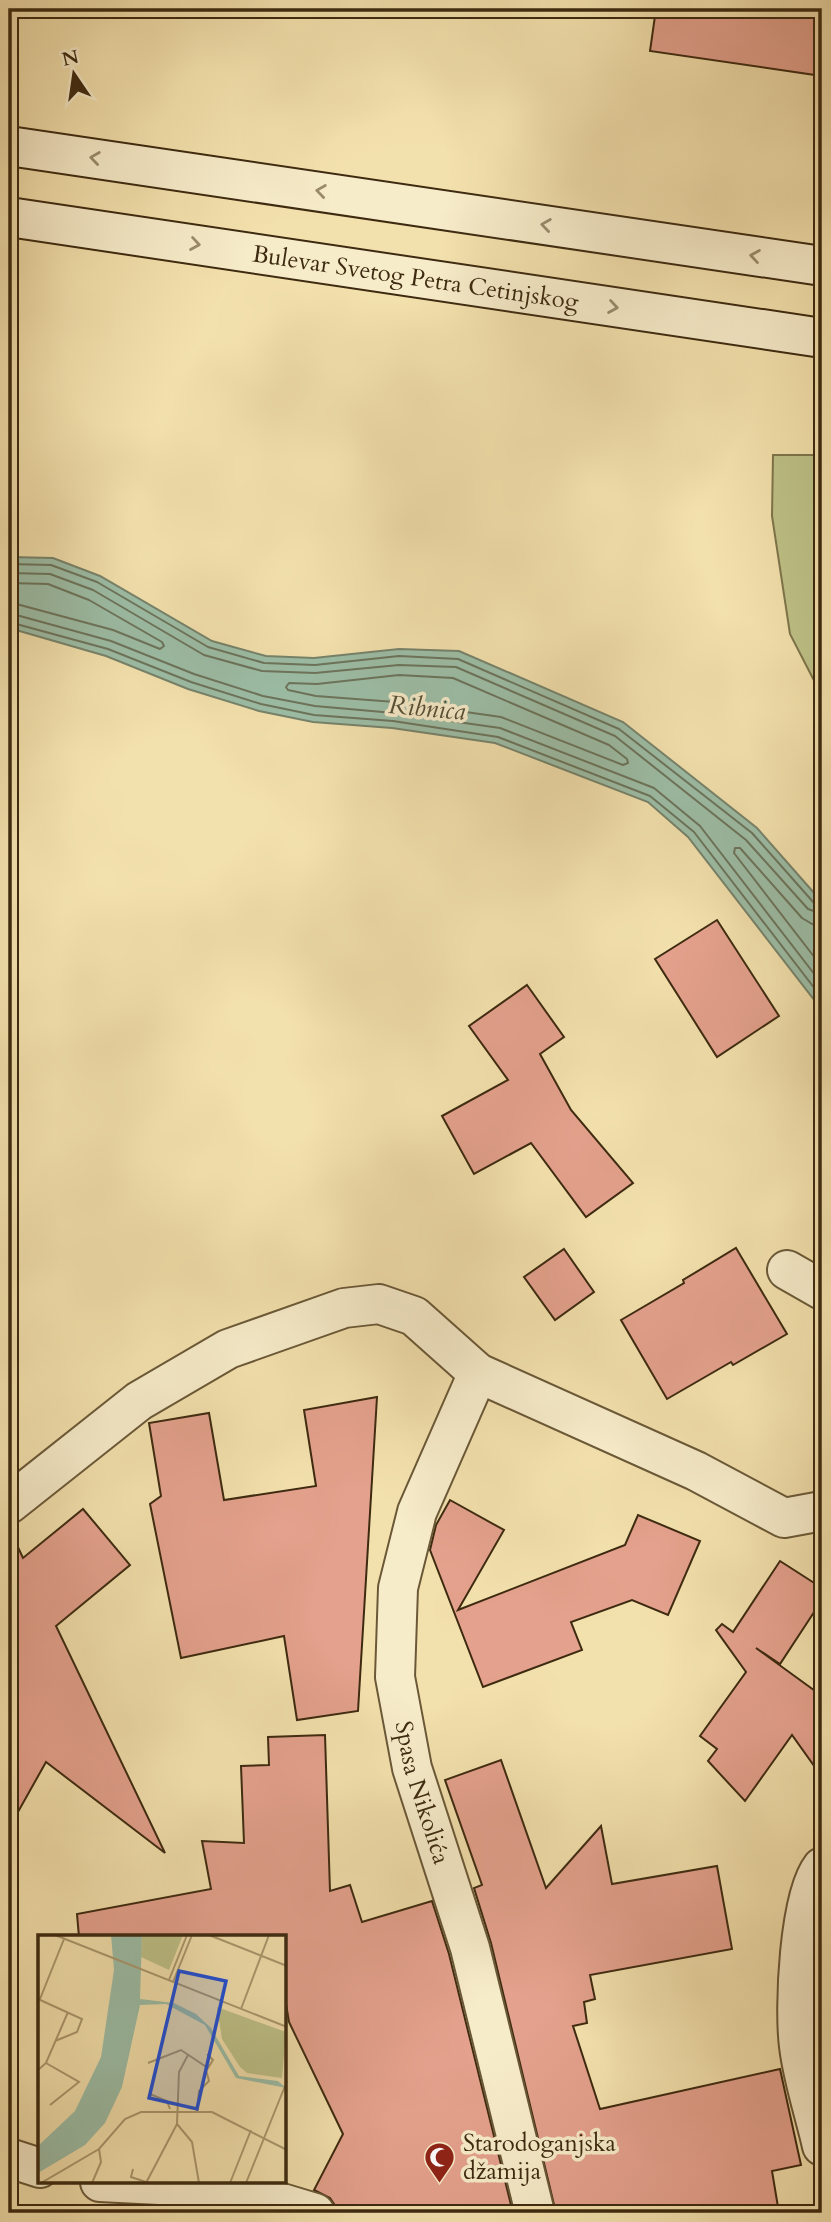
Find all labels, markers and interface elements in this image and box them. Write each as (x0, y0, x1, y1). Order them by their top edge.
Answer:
north arrow (38, 38, 108, 108)
text: N (59, 44, 82, 73)
one-way arrow (90, 151, 101, 166)
one-way arrow (315, 184, 326, 199)
one-way arrow (540, 217, 551, 232)
one-way arrow (189, 236, 201, 251)
street label: Bulevar Svetog Petra Cetinjskog (250, 237, 581, 318)
one-way arrow (749, 249, 761, 264)
one-way arrow (608, 299, 619, 314)
water label: Ribnica (387, 687, 468, 729)
street label: Spasa Nikolića (387, 1718, 459, 1869)
inset map (38, 1935, 287, 2184)
place label: Starodoganjska džamija (463, 2127, 617, 2188)
mosque icon: Starodoganjska džamija (423, 2140, 457, 2184)

